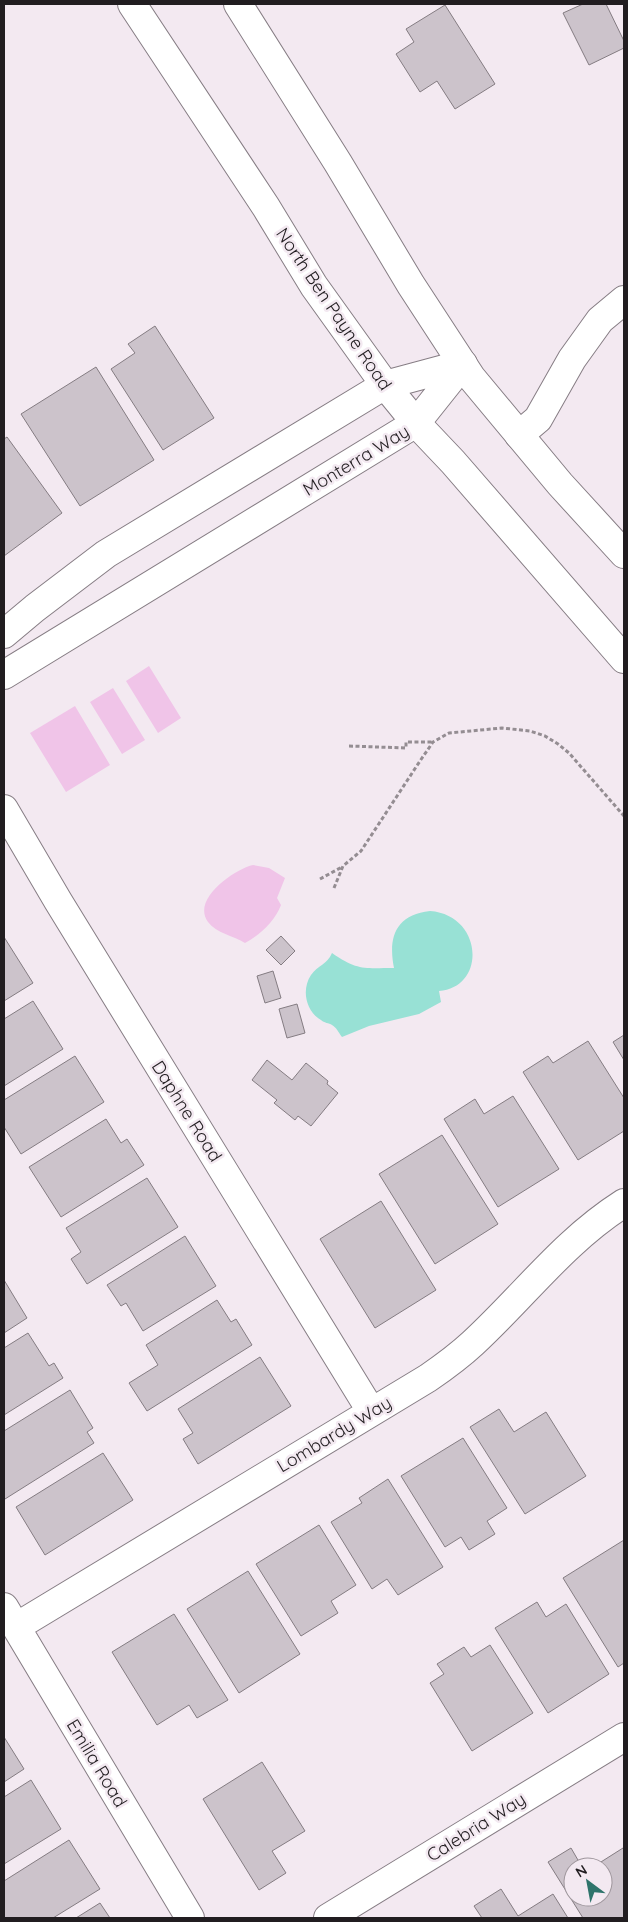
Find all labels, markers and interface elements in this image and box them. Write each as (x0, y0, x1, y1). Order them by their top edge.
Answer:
street label: North Ben Payne Road (271, 223, 397, 395)
street label: Monterra Way (299, 419, 413, 501)
street label: Daphne Road (147, 1056, 227, 1166)
street label: Lombardy Way (273, 1391, 395, 1477)
street label: Emilia Road (62, 1715, 132, 1811)
street label: Calebria Way (422, 1787, 530, 1867)
north arrow (563, 1857, 613, 1907)
text: N (572, 1861, 590, 1881)

